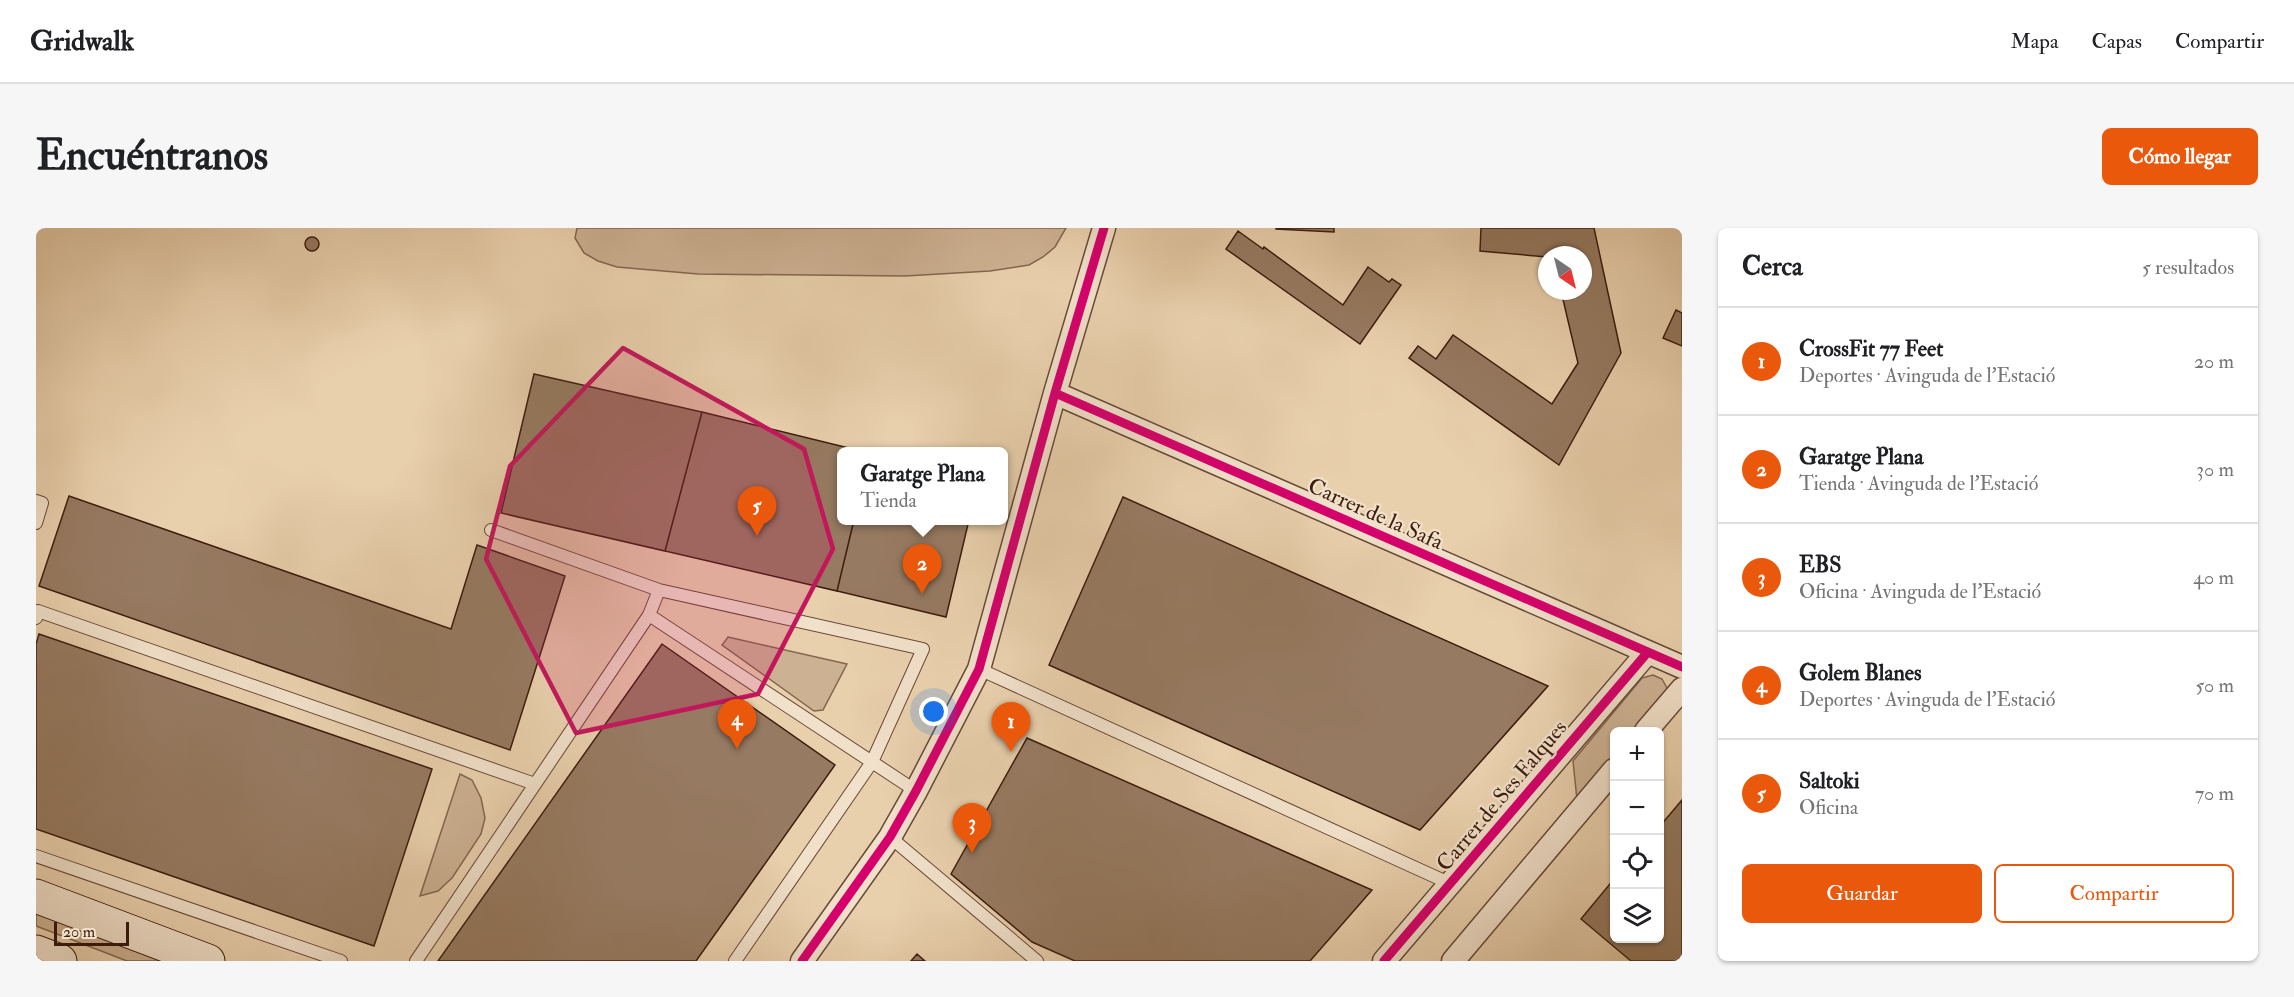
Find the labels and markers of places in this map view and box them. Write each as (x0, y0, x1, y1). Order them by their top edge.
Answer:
pin: 5 (738, 486, 776, 536)
pin: 2 (902, 544, 942, 594)
pin: 4 (718, 700, 756, 749)
pin: 1 (992, 702, 1030, 752)
pin: 3 (952, 804, 992, 853)

